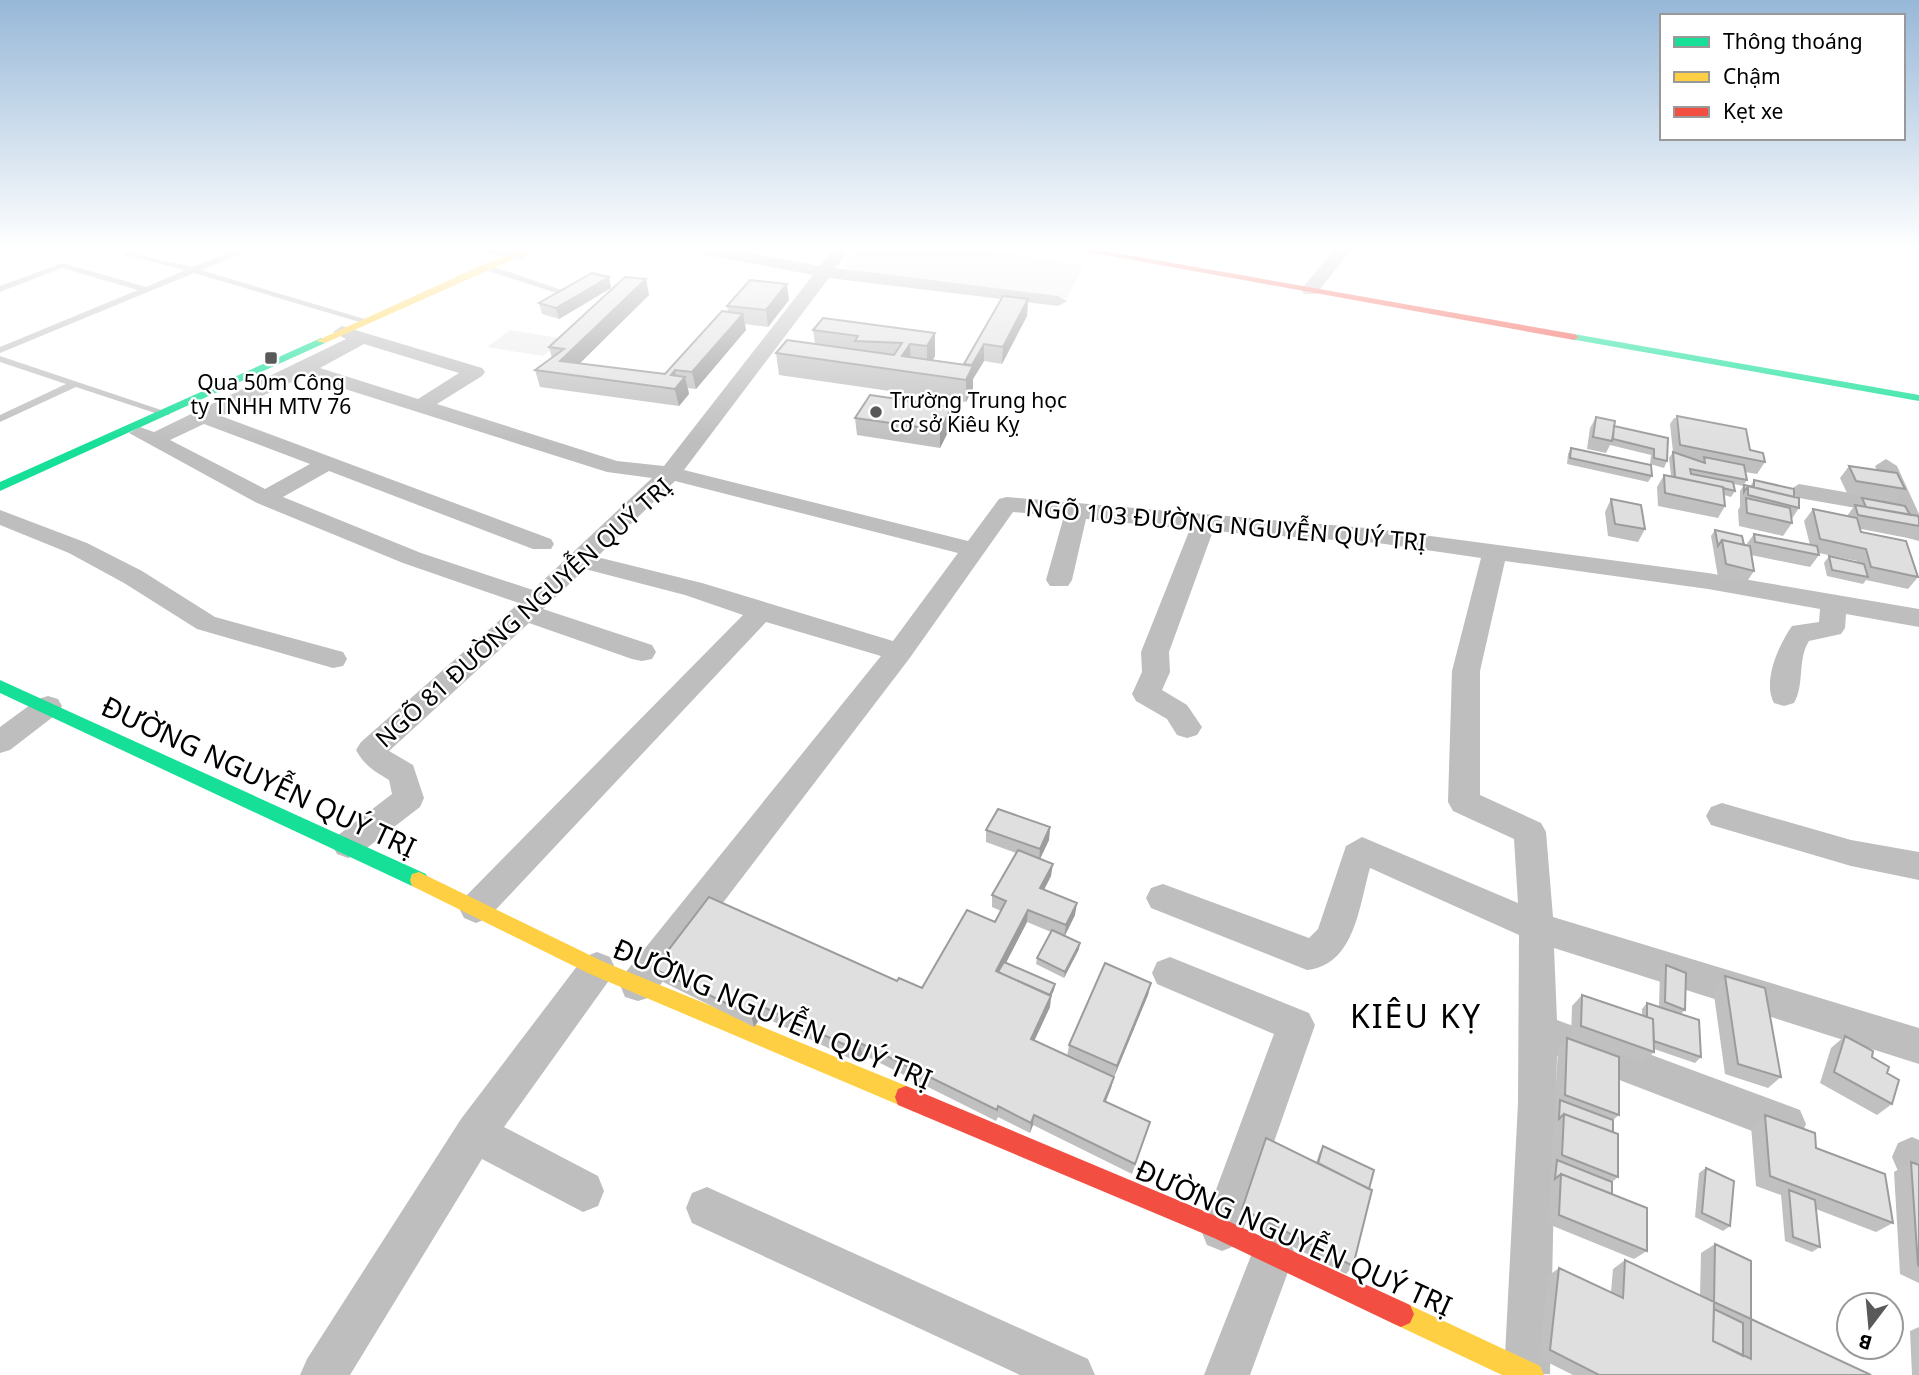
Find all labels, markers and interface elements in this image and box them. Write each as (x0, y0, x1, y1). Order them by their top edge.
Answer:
legend (1660, 14, 1905, 140)
text: Thông thoáng (1723, 27, 1863, 55)
text: Chậm (1723, 62, 1781, 90)
text: Kẹt xe (1723, 97, 1783, 125)
marker: Qua 50m Công ty TNHH MTV 76 (263, 350, 279, 366)
place label: Qua 50m Công ty TNHH MTV 76 (191, 368, 351, 420)
place label: Trường Trung học cơ sở Kiêu Kỵ (890, 386, 1067, 438)
marker: Trường Trung học cơ sở Kiêu Kỵ (868, 404, 884, 420)
street label: NGÕ 81 ĐƯỜNG NGUYỄN QUÝ TRỊ (368, 470, 678, 754)
street label: NGÕ 103 ĐƯỜNG NGUYỄN QUÝ TRỊ (1024, 490, 1428, 558)
street label: ĐƯỜNG NGUYỄN QUÝ TRỊ (96, 686, 422, 866)
street label: ĐƯỜNG NGUYỄN QUÝ TRỊ (608, 929, 938, 1097)
district label: KIÊU KỴ (1350, 994, 1482, 1037)
street label: ĐƯỜNG NGUYỄN QUÝ TRỊ (1130, 1150, 1458, 1324)
north arrow (1835, 1291, 1905, 1361)
text: B (1856, 1328, 1875, 1357)

